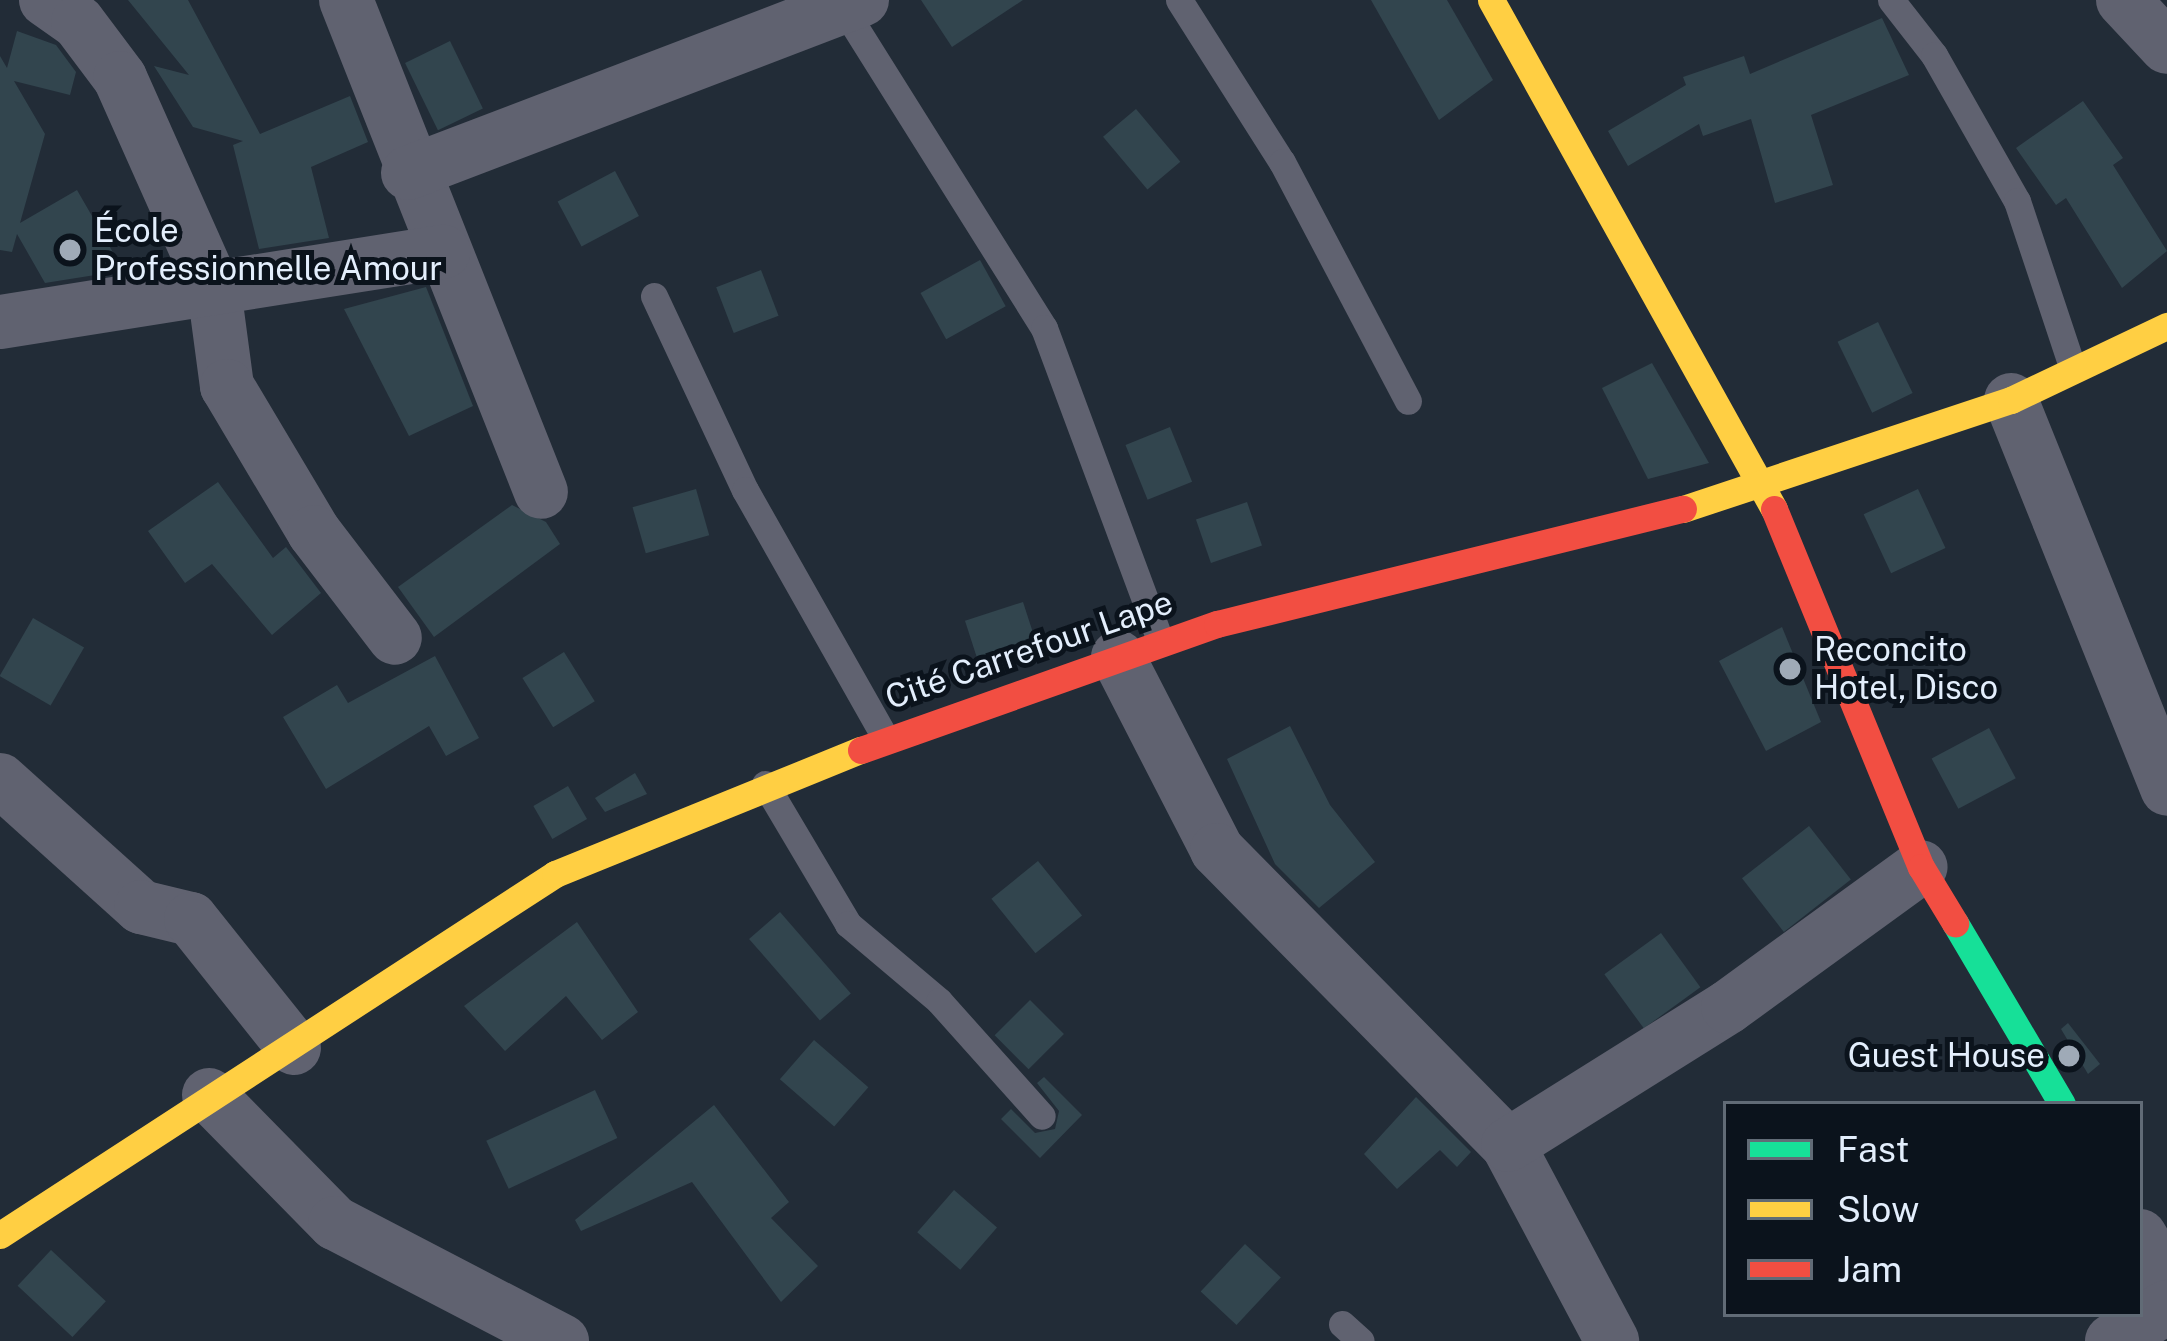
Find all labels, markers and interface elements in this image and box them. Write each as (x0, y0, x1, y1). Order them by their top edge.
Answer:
place label: École Professionnelle Amour (94, 211, 442, 289)
marker: École Professionnelle Amour (57, 237, 83, 263)
street label: Cité Carrefour Lape (880, 582, 1178, 718)
place label: Reconcito Hotel, Disco (1814, 630, 1998, 708)
marker: Reconcito Hotel, Disco (1777, 656, 1803, 682)
place label: Guest House (1848, 1036, 2045, 1076)
marker: Guest House (2056, 1043, 2082, 1069)
legend (1723, 1101, 2143, 1317)
text: Fast (1837, 1128, 1910, 1170)
text: Slow (1837, 1188, 1919, 1230)
text: Jam (1837, 1248, 1902, 1290)

